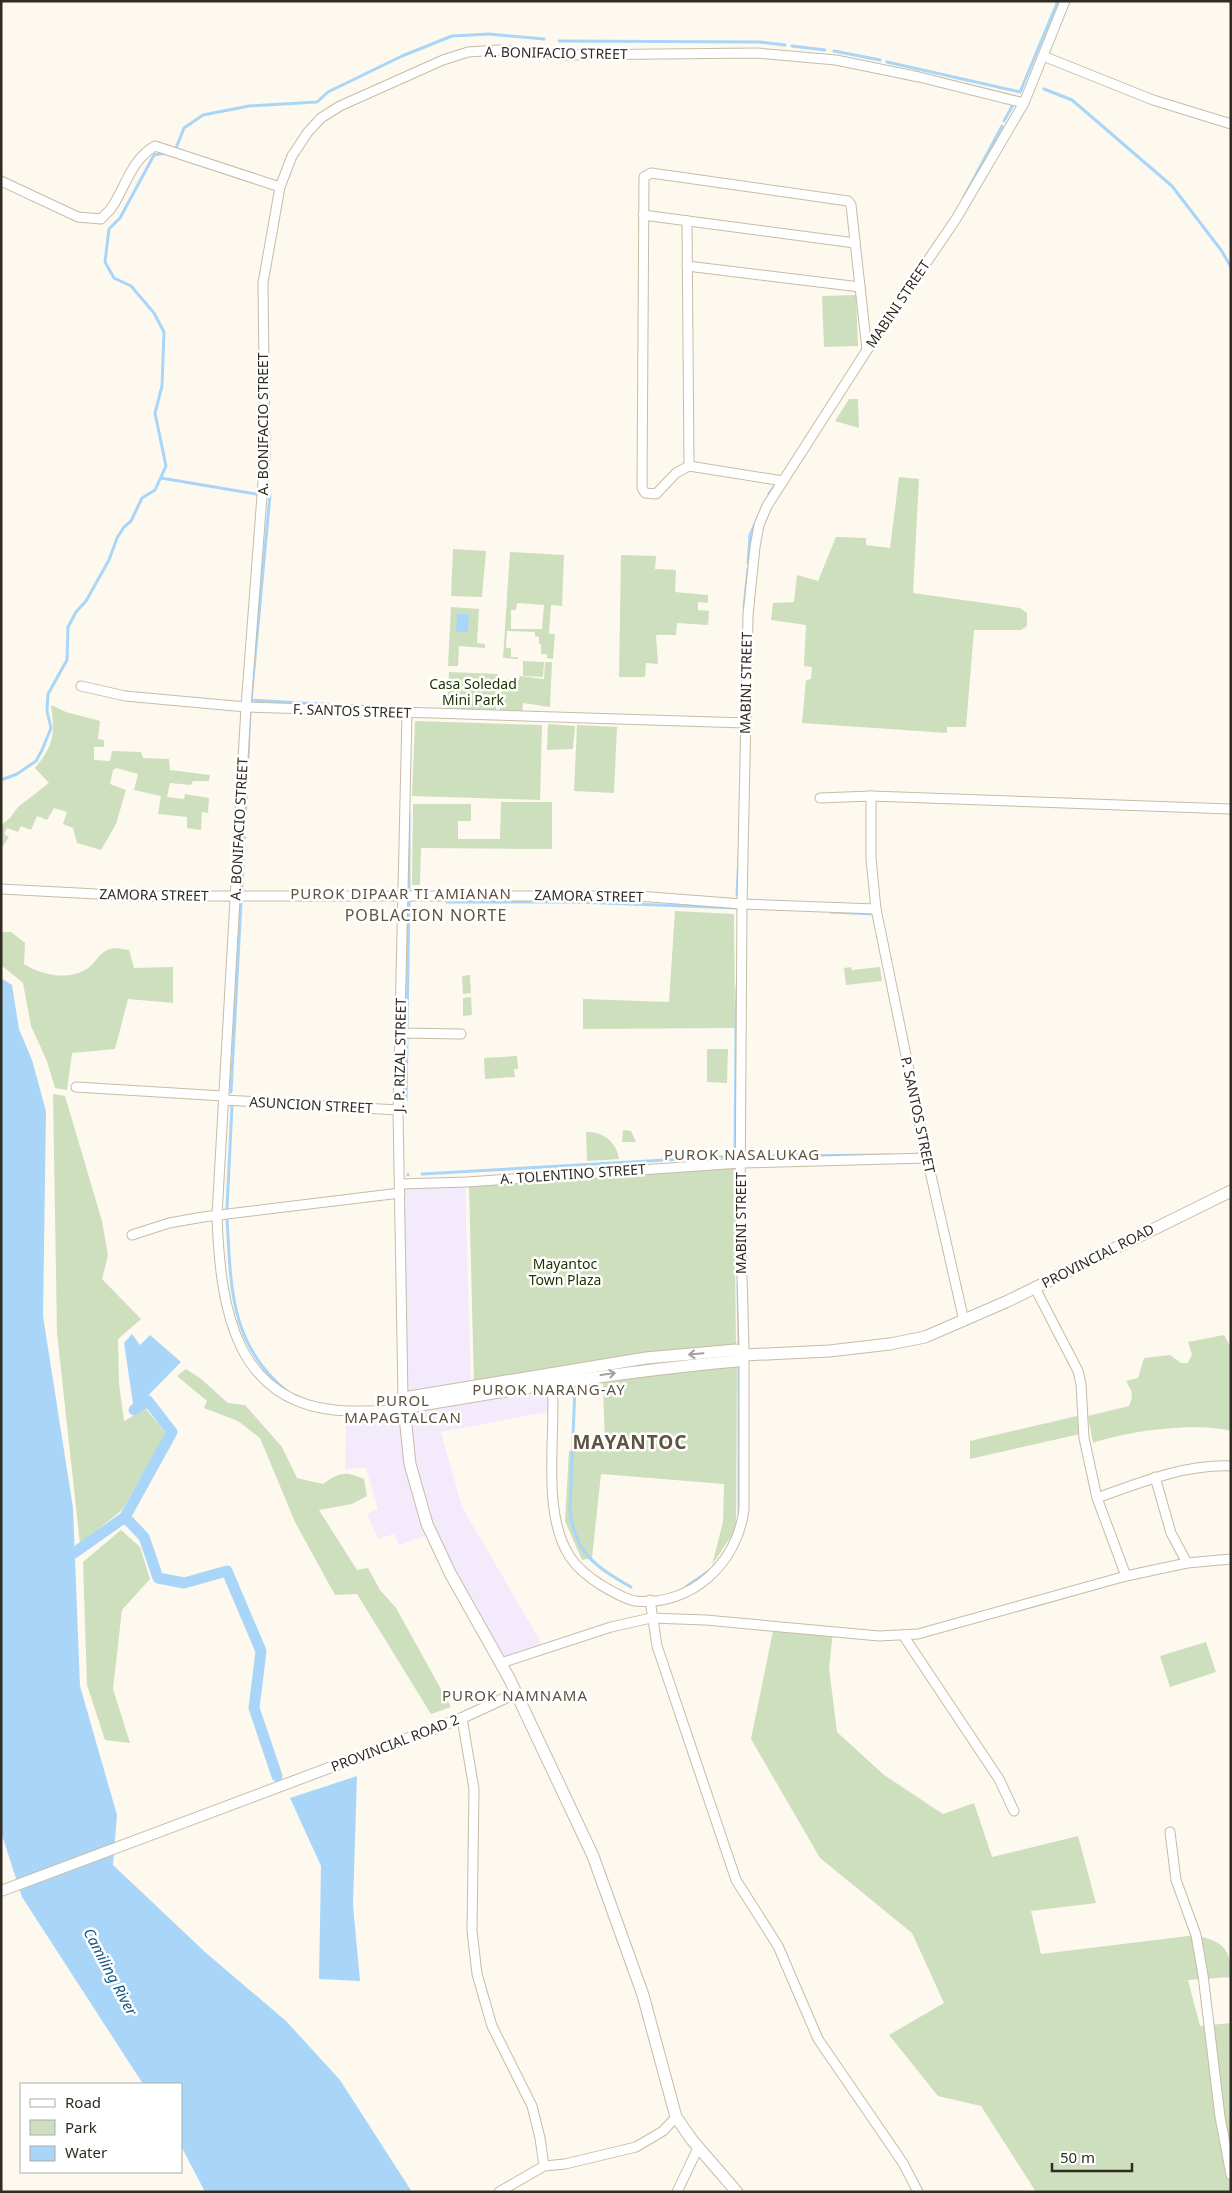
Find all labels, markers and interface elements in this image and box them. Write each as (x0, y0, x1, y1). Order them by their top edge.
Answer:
street label: A. BONIFACIO STREET (484, 42, 628, 63)
street label: MABINI STREET (861, 256, 934, 351)
street label: A. BONIFACIO STREET (253, 352, 272, 496)
street label: MABINI STREET (735, 632, 756, 734)
park label: Casa Soledad Mini Park (429, 674, 517, 709)
street label: F. SANTOS STREET (293, 699, 412, 722)
street label: A. BONIFACIO STREET (225, 757, 252, 901)
district label: PUROK DIPAAR TI AMIANAN (290, 883, 512, 903)
street label: ZAMORA STREET (99, 884, 209, 905)
street label: ZAMORA STREET (534, 885, 644, 906)
district label: POBLACION NORTE (345, 904, 507, 926)
street label: J. P. RIZAL STREET (389, 998, 410, 1114)
street label: P. SANTOS STREET (897, 1055, 940, 1175)
street label: ASUNCION STREET (249, 1092, 374, 1117)
district label: PUROK NASALUKAG (664, 1144, 820, 1164)
street label: A. TOLENTINO STREET (500, 1159, 647, 1188)
street label: MABINI STREET (731, 1172, 750, 1274)
street label: PROVINCIAL ROAD (1038, 1219, 1157, 1292)
park label: Mayantoc Town Plaza (529, 1254, 601, 1289)
one-way arrow (689, 1349, 705, 1358)
one-way arrow (599, 1369, 615, 1379)
district label: PUROK NARANG-AY (472, 1379, 626, 1399)
district label: PUROL MAPAGTALCAN (344, 1390, 462, 1427)
district label: MAYANTOC (572, 1429, 688, 1455)
district label: PUROK NAMNAMA (442, 1685, 588, 1705)
street label: PROVINCIAL ROAD 2 (328, 1709, 461, 1776)
water label: Camiling River (79, 1924, 143, 2020)
legend (20, 2083, 182, 2173)
text: Road (65, 2092, 101, 2112)
text: Park (65, 2117, 97, 2137)
scale bar (1052, 2140, 1132, 2172)
text: Water (65, 2142, 107, 2162)
text: 50 m (1060, 2147, 1095, 2167)

